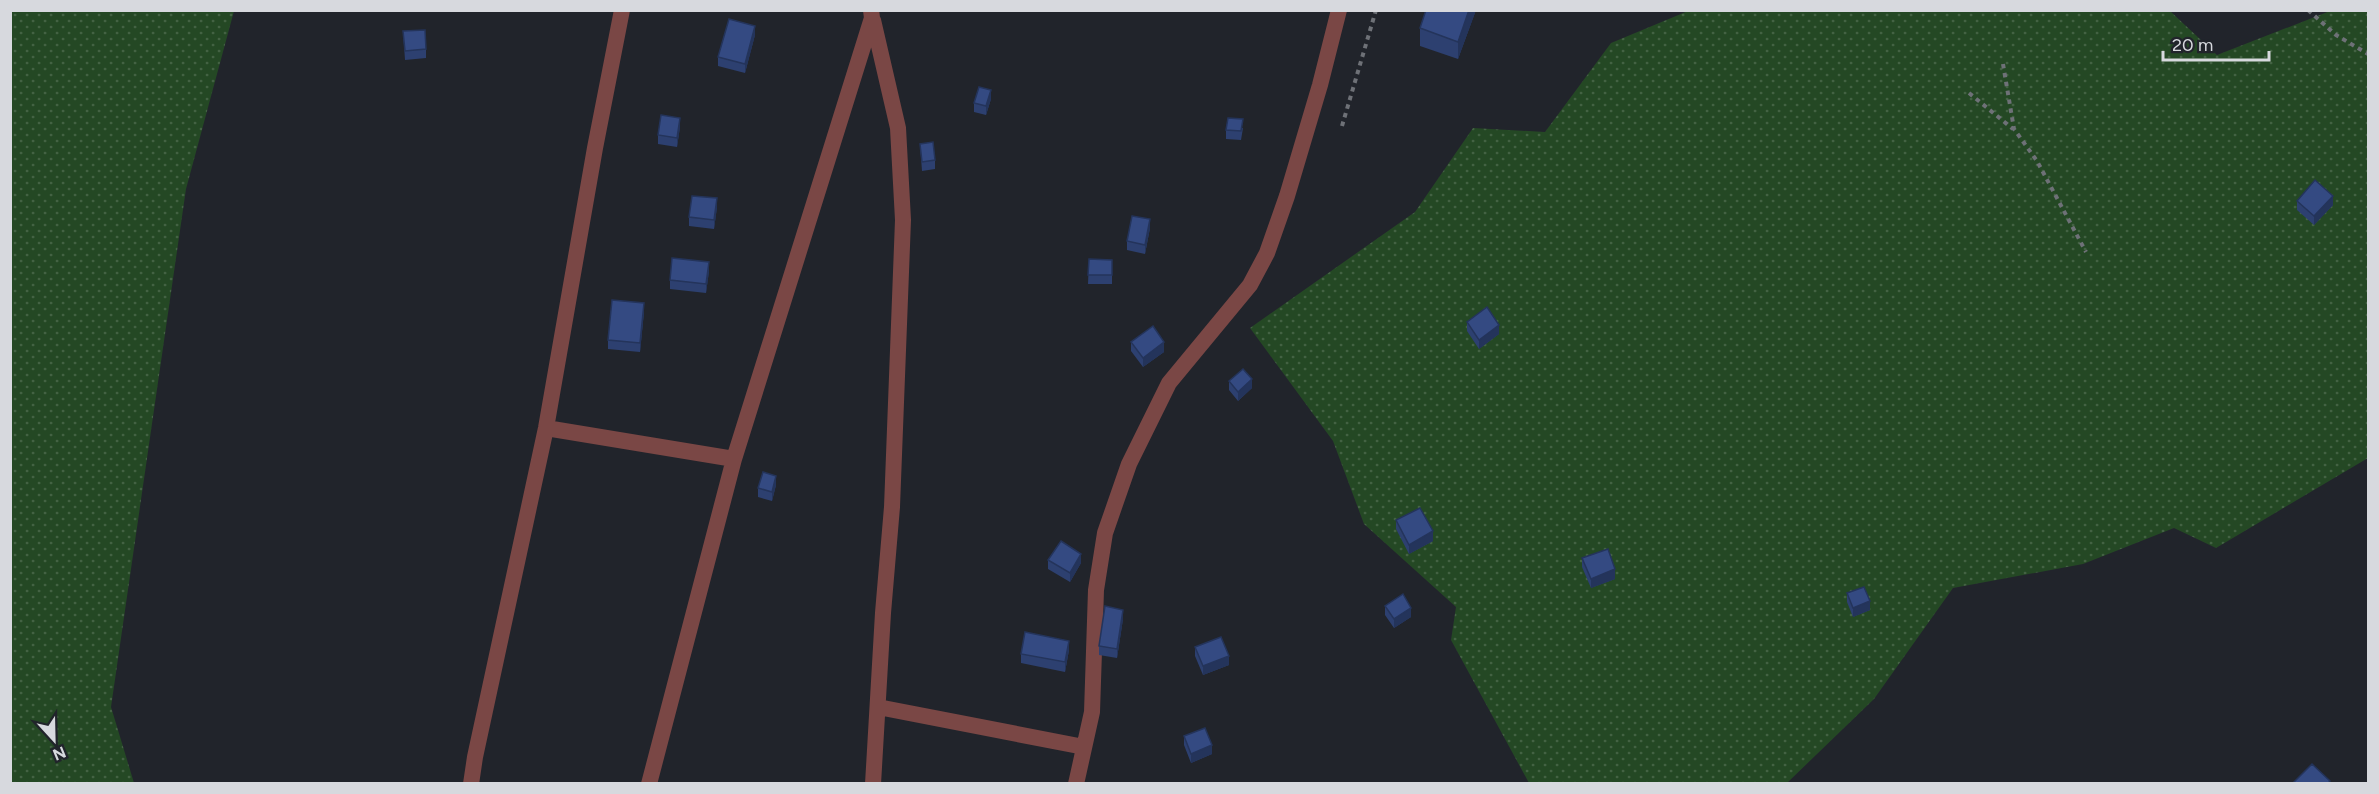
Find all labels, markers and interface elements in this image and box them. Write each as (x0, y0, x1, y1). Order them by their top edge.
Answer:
scale bar (2163, 24, 2270, 62)
text: 20 m (2172, 34, 2213, 56)
north arrow (24, 710, 84, 770)
text: N (50, 742, 69, 765)

